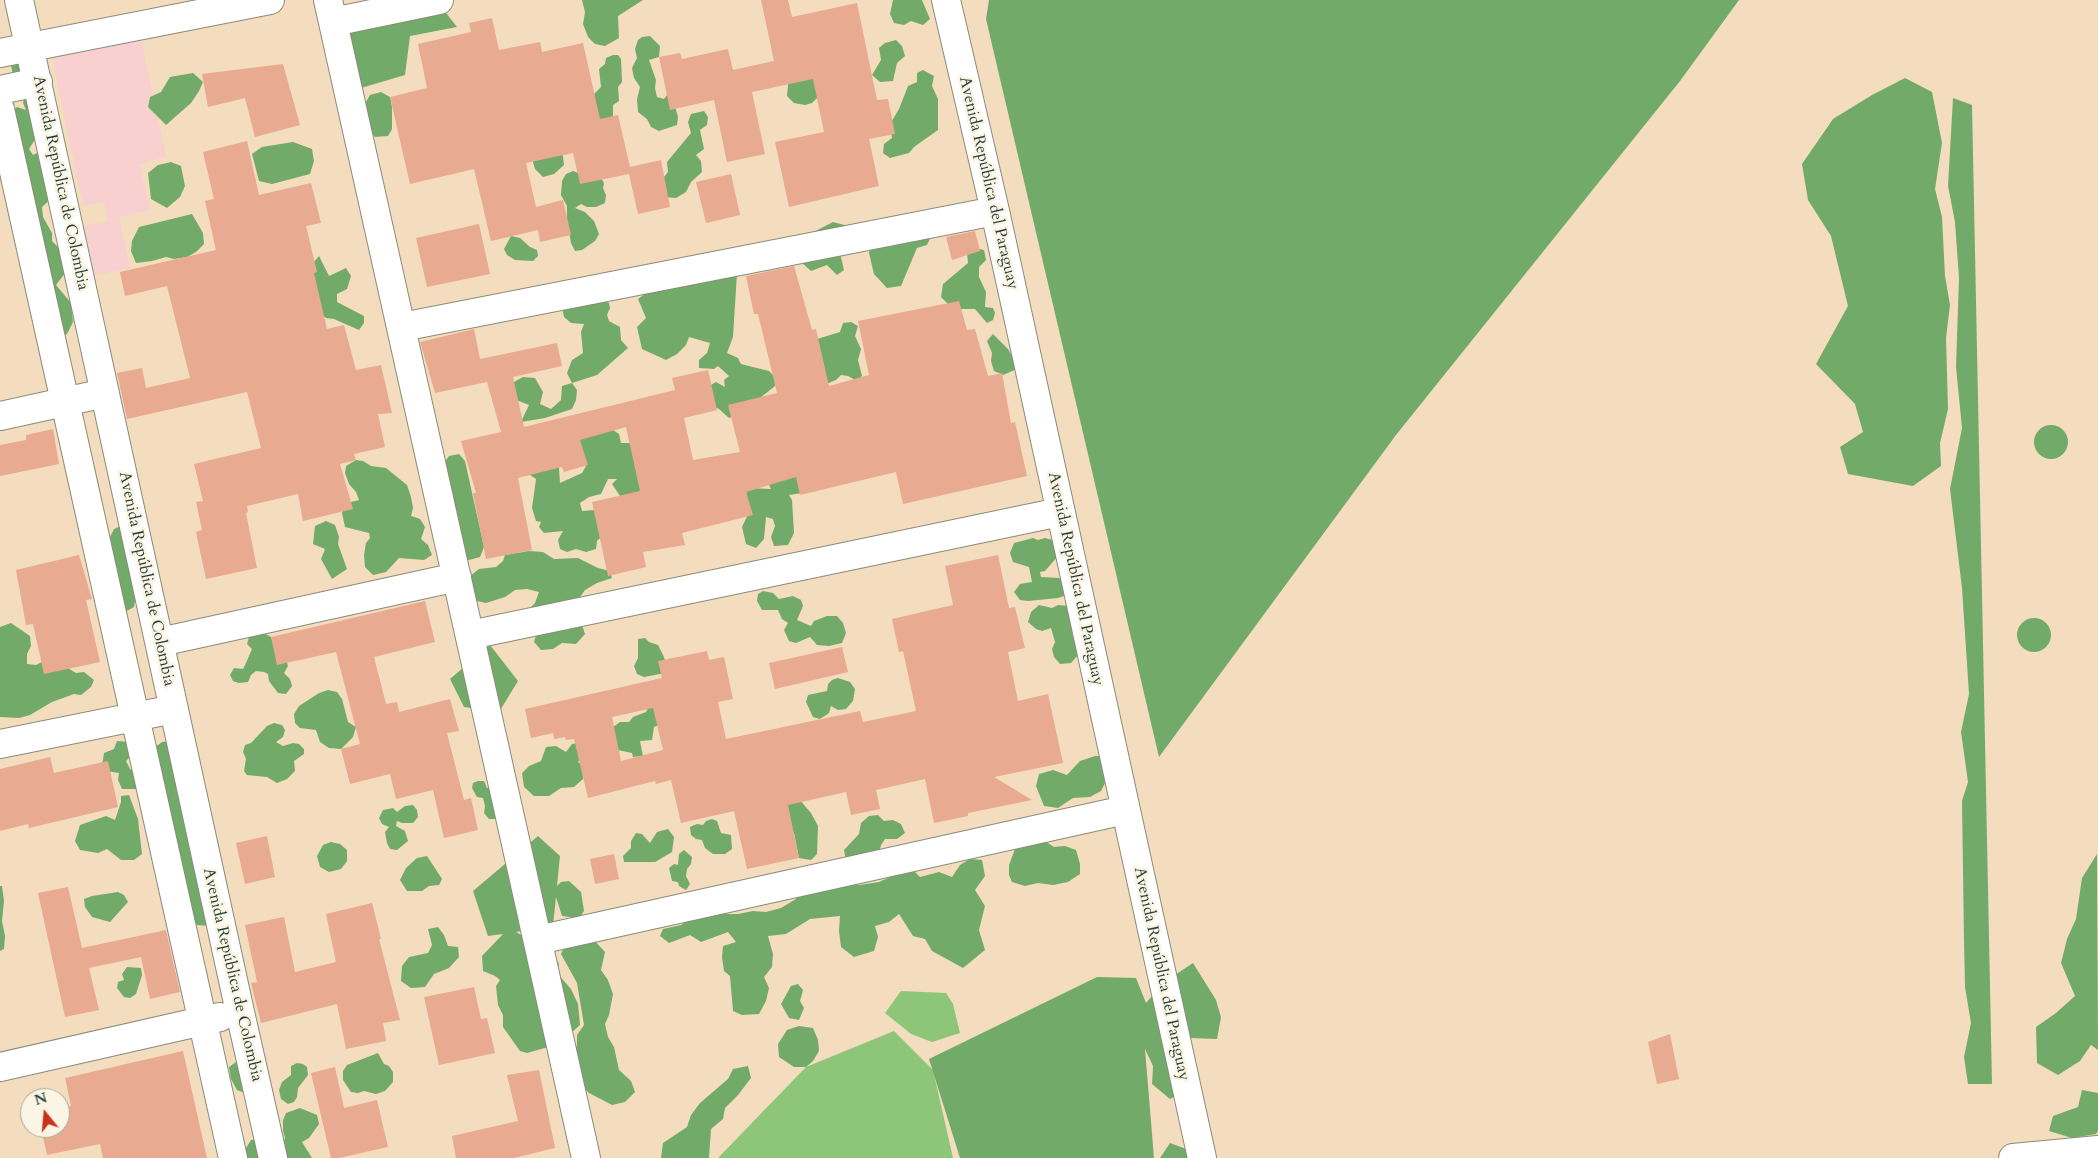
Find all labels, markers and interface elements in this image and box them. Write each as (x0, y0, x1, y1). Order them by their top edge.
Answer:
street label: Avenida República de Colombia (28, 74, 92, 292)
street label: Avenida República del Paraguay (954, 75, 1022, 291)
street label: Avenida República de Colombia (114, 470, 178, 688)
street label: Avenida República del Paraguay (1043, 471, 1107, 687)
street label: Avenida República de Colombia (198, 866, 266, 1084)
street label: Avenida República del Paraguay (1129, 866, 1193, 1082)
north arrow (20, 1088, 70, 1138)
text: N (32, 1088, 49, 1110)

